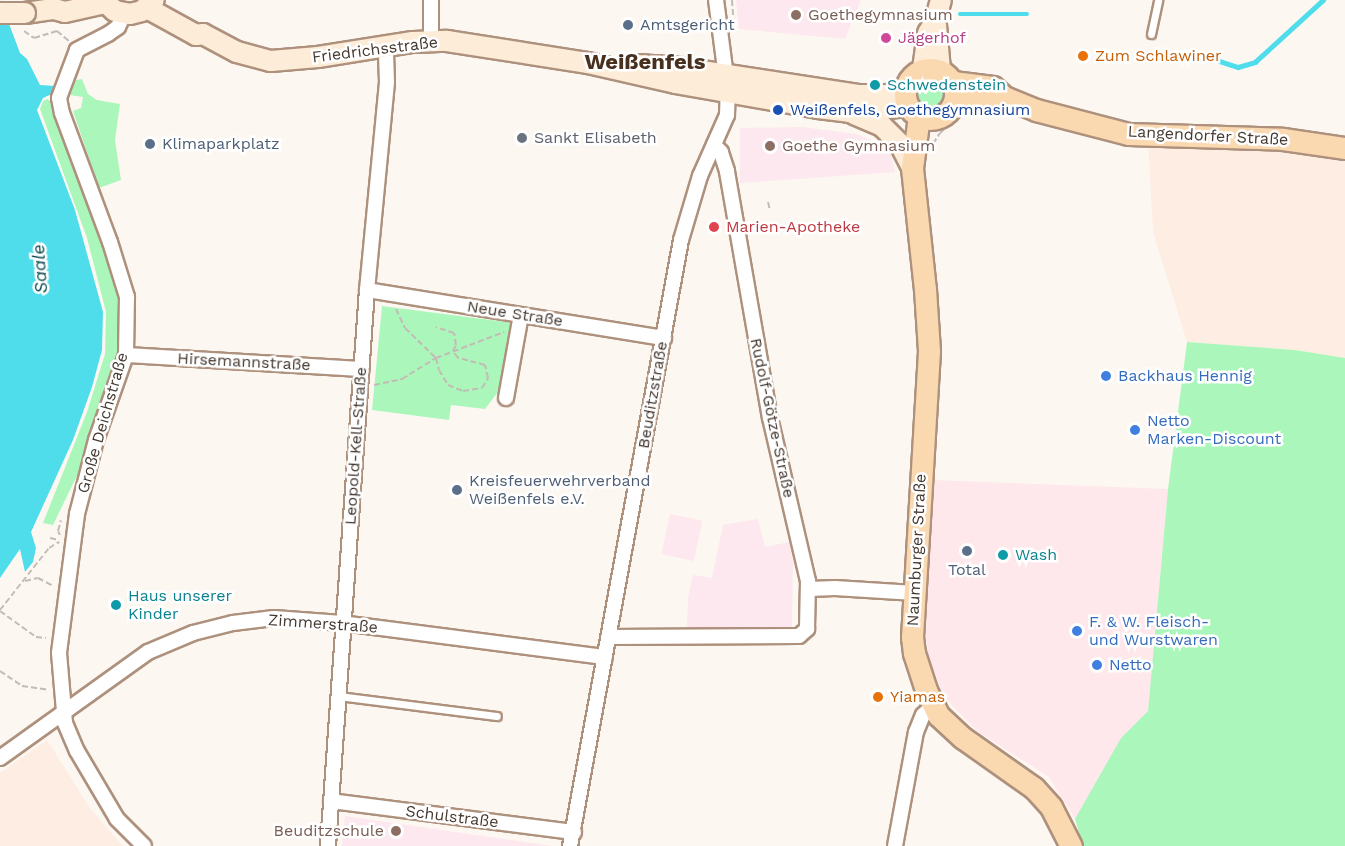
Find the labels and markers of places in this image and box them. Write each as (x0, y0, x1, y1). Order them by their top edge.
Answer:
place label: Goethegymnasium (808, 5, 953, 25)
marker: Goethegymnasium (789, 8, 803, 22)
place label: Amtsgericht (640, 15, 735, 35)
marker: Amtsgericht (621, 18, 635, 32)
place label: Jägerhof (898, 28, 966, 48)
marker: Jägerhof (879, 31, 893, 45)
place label: Zum Schlawiner (1095, 46, 1222, 66)
marker: Zum Schlawiner (1076, 49, 1090, 63)
place label: Schwedenstein (887, 75, 1006, 95)
marker: Schwedenstein (868, 78, 882, 92)
place label: Weißenfels, Goethegymnasium (790, 100, 1030, 120)
marker: Weißenfels, Goethegymnasium (771, 103, 785, 117)
place label: Sankt Elisabeth (534, 128, 657, 148)
marker: Sankt Elisabeth (515, 131, 529, 145)
place label: Klimaparkplatz (162, 134, 280, 154)
place label: Goethe Gymnasium (782, 136, 935, 156)
marker: Klimaparkplatz (143, 137, 157, 151)
marker: Goethe Gymnasium (763, 139, 777, 153)
place label: Marien-Apotheke (726, 217, 860, 237)
marker: Marien-Apotheke (707, 220, 721, 234)
place label: Backhaus Hennig (1118, 366, 1252, 386)
marker: Backhaus Hennig (1099, 369, 1113, 383)
place label: Netto Marken-Discount (1147, 411, 1281, 449)
marker: Netto Marken-Discount (1128, 423, 1142, 437)
place label: Kreisfeuerwehrverband Weißenfels e.V. (469, 471, 651, 509)
marker: Kreisfeuerwehrverband Weißenfels e.V. (450, 483, 464, 497)
marker: Total (960, 544, 974, 558)
place label: Wash (1015, 545, 1057, 565)
marker: Wash (996, 548, 1010, 562)
place label: Total (948, 560, 986, 580)
place label: Haus unserer Kinder (128, 586, 232, 624)
marker: Haus unserer Kinder (109, 598, 123, 612)
place label: F. & W. Fleisch- und Wurstwaren (1089, 612, 1218, 650)
marker: F. & W. Fleisch- und Wurstwaren (1070, 624, 1084, 638)
place label: Netto (1109, 655, 1152, 675)
marker: Netto (1090, 658, 1104, 672)
place label: Yiamas (890, 687, 945, 707)
marker: Yiamas (871, 690, 885, 704)
place label: Beuditzschule (274, 821, 384, 841)
marker: Beuditzschule (389, 824, 403, 838)

